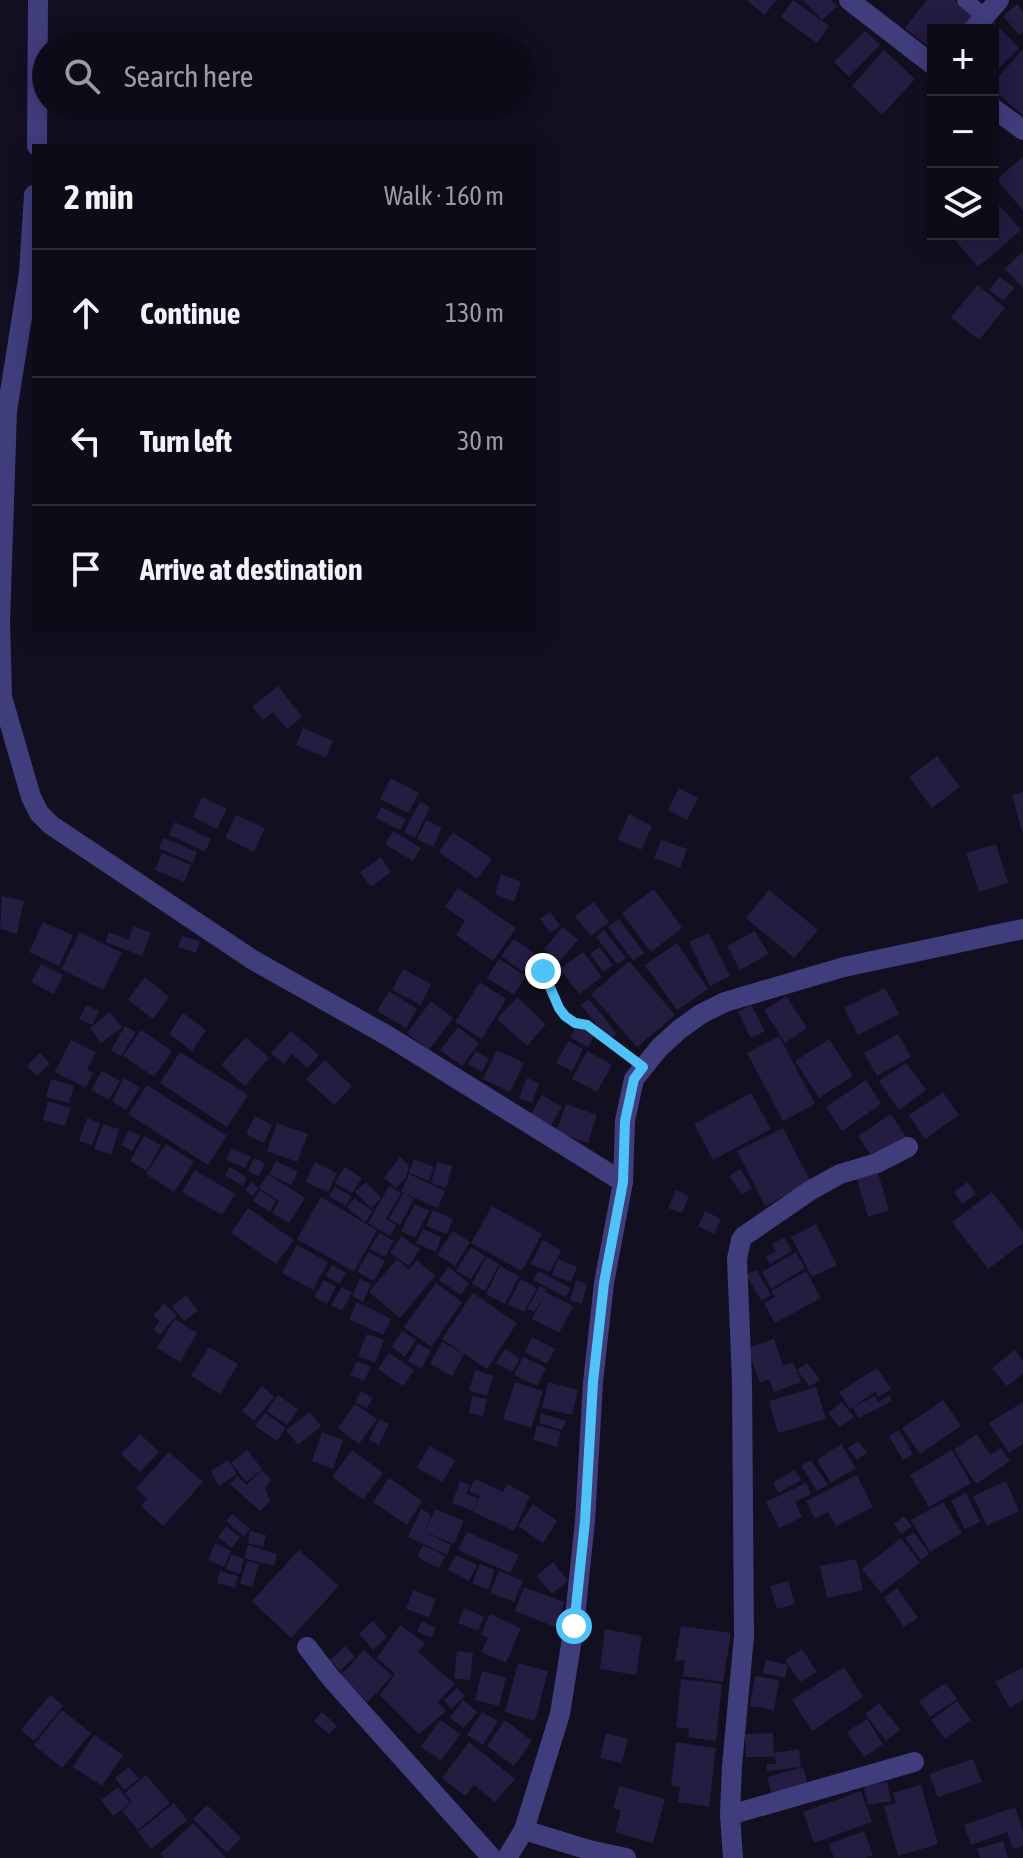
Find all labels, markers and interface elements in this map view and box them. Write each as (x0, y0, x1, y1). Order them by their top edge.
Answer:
map controls (927, 24, 999, 240)
button: + (927, 24, 999, 96)
search box (32, 32, 536, 120)
icon: search (60, 54, 104, 98)
text: Search here (124, 59, 253, 93)
button: − (927, 96, 999, 168)
button: layers (927, 168, 999, 240)
text: 2 min (64, 177, 133, 216)
text: Walk · 160 m (384, 181, 504, 211)
icon: ahead (64, 291, 108, 335)
text: Continue (140, 296, 240, 330)
text: 130 m (445, 298, 504, 328)
icon: left (64, 419, 108, 463)
text: Turn left (140, 424, 232, 458)
text: 30 m (457, 426, 504, 456)
icon: arrive (64, 547, 108, 591)
text: Arrive at destination (140, 552, 362, 586)
route end (525, 953, 561, 989)
route start (556, 1608, 592, 1644)

